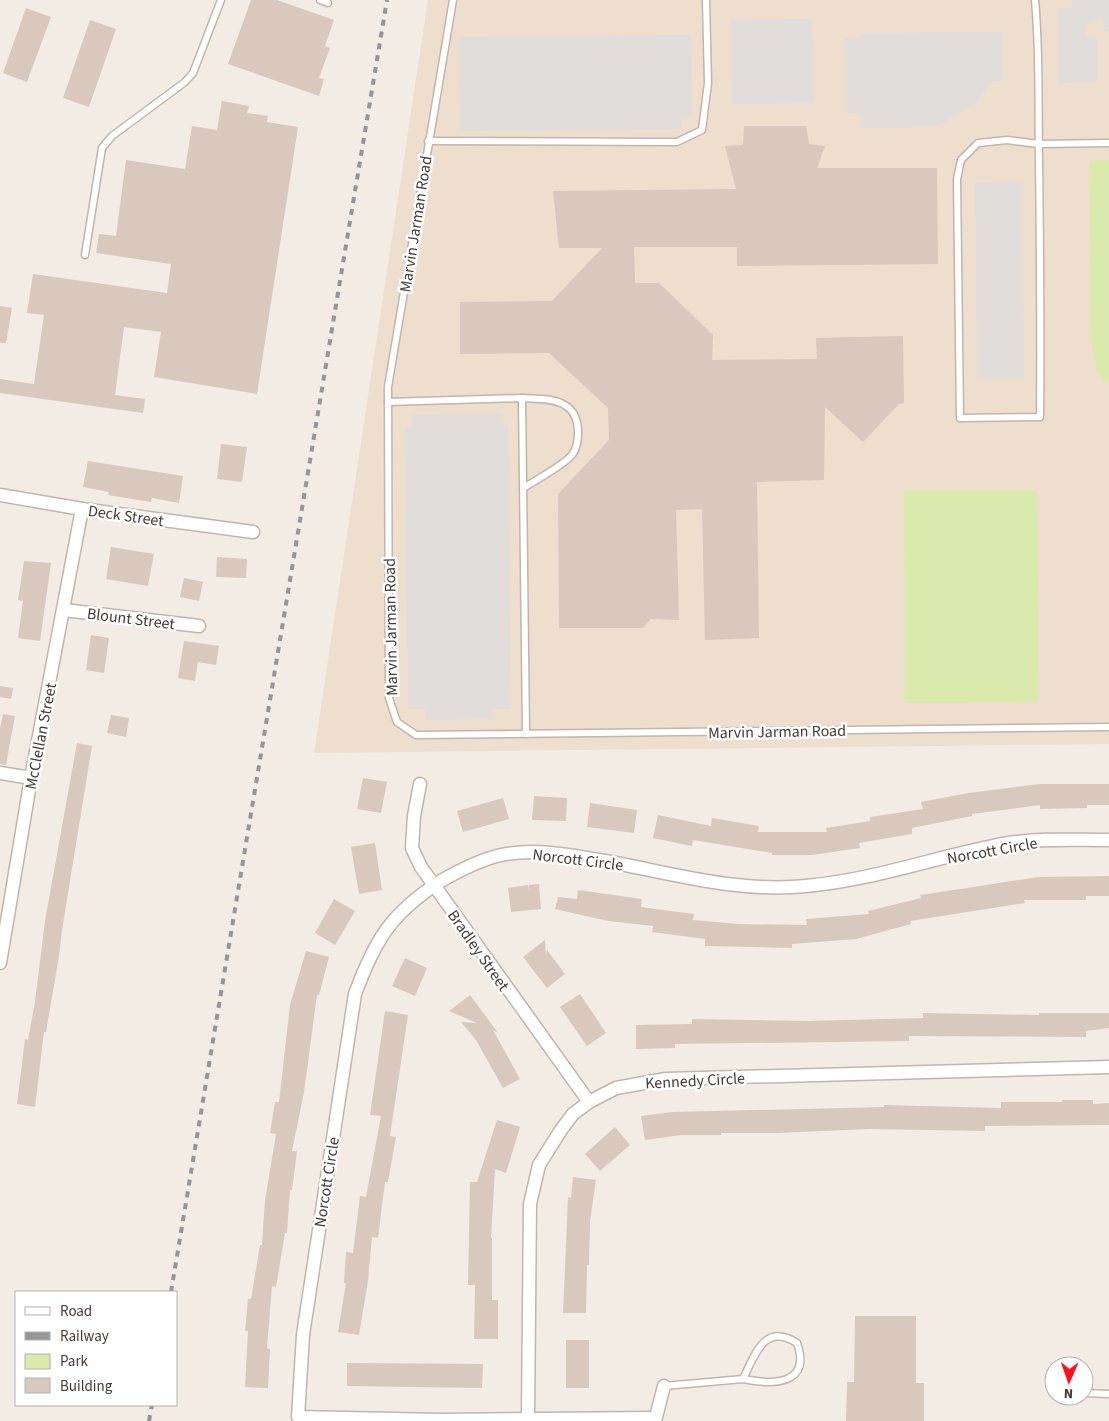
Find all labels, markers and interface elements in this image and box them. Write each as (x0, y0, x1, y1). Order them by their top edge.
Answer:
street label: Marvin Jarman Road (394, 154, 438, 294)
street label: Deck Street (87, 500, 166, 532)
street label: Marvin Jarman Road (379, 558, 403, 696)
street label: Blount Street (86, 603, 177, 635)
street label: McClellan Street (20, 680, 62, 791)
street label: Marvin Jarman Road (708, 720, 846, 744)
street label: Norcott Circle (945, 832, 1039, 870)
street label: Norcott Circle (531, 844, 625, 876)
street label: Bradley Street (442, 906, 515, 996)
street label: Kennedy Circle (645, 1067, 746, 1095)
street label: Norcott Circle (309, 1135, 345, 1229)
legend (15, 1291, 178, 1406)
text: Road (60, 1301, 92, 1322)
text: Railway (60, 1326, 109, 1347)
text: Park (60, 1351, 89, 1372)
north arrow (1044, 1356, 1094, 1406)
text: Building (60, 1376, 113, 1397)
text: N (1064, 1383, 1074, 1403)

